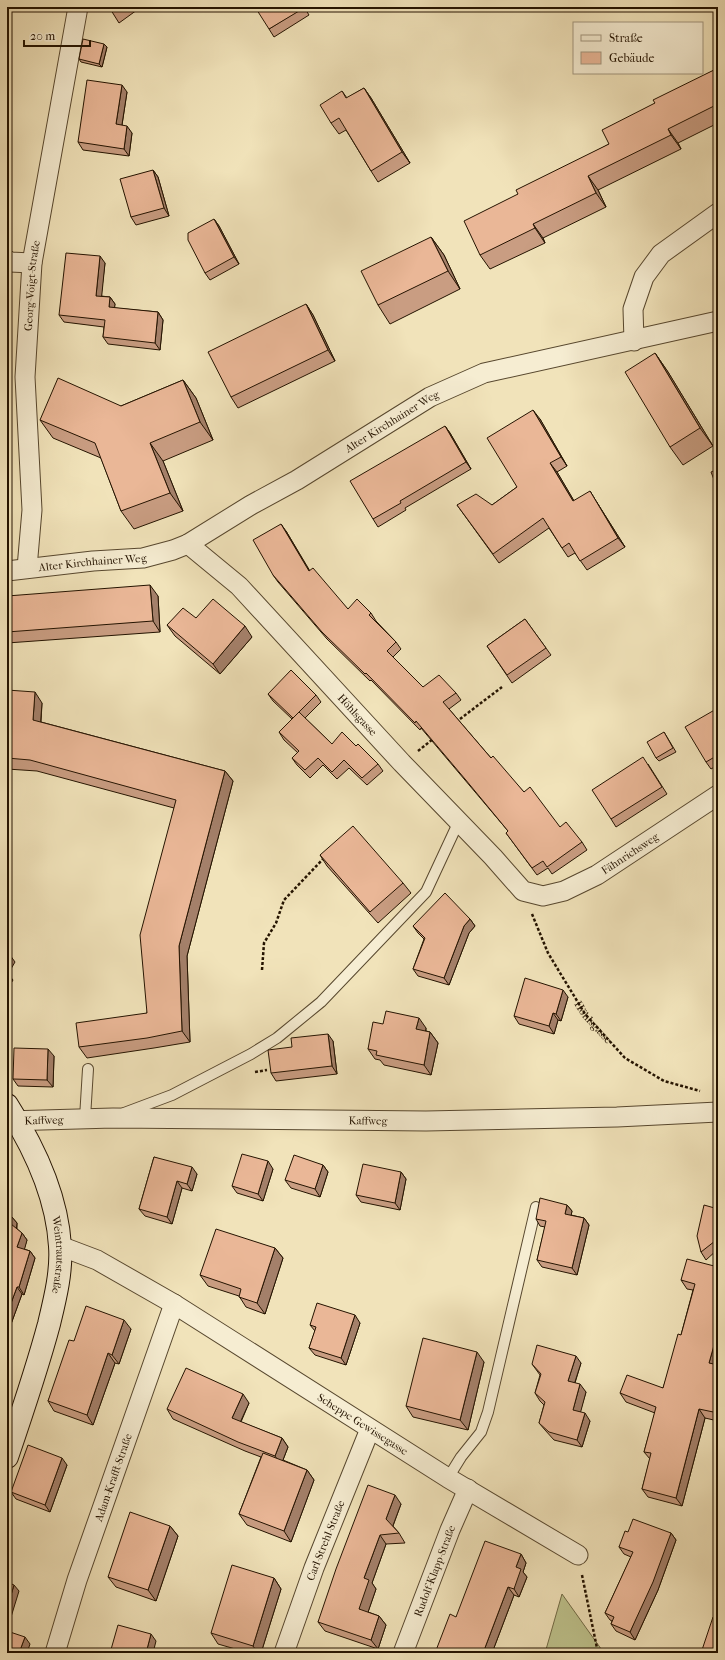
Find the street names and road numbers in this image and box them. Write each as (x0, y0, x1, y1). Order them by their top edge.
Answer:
street label: Georg-Voigt-Straße (21, 239, 43, 331)
street label: Alter Kirchhainer Weg (342, 387, 441, 456)
street label: Alter Kirchhainer Weg (37, 551, 148, 574)
street label: Höhlsgasse (335, 691, 380, 739)
street label: Fähnrichsweg (599, 830, 661, 877)
street label: Höhlsgasse (572, 998, 615, 1046)
street label: Kaffweg (24, 1113, 64, 1127)
street label: Kaffweg (348, 1114, 388, 1127)
street label: Weintrautstraße (49, 1214, 67, 1295)
street label: Scheppe Gewissegasse (315, 1390, 411, 1458)
street label: Adam-Krafft-Straße (91, 1431, 135, 1524)
street label: Carl-Strehl-Straße (304, 1498, 347, 1582)
street label: Rudolf-Klapp-Straße (411, 1523, 458, 1618)

